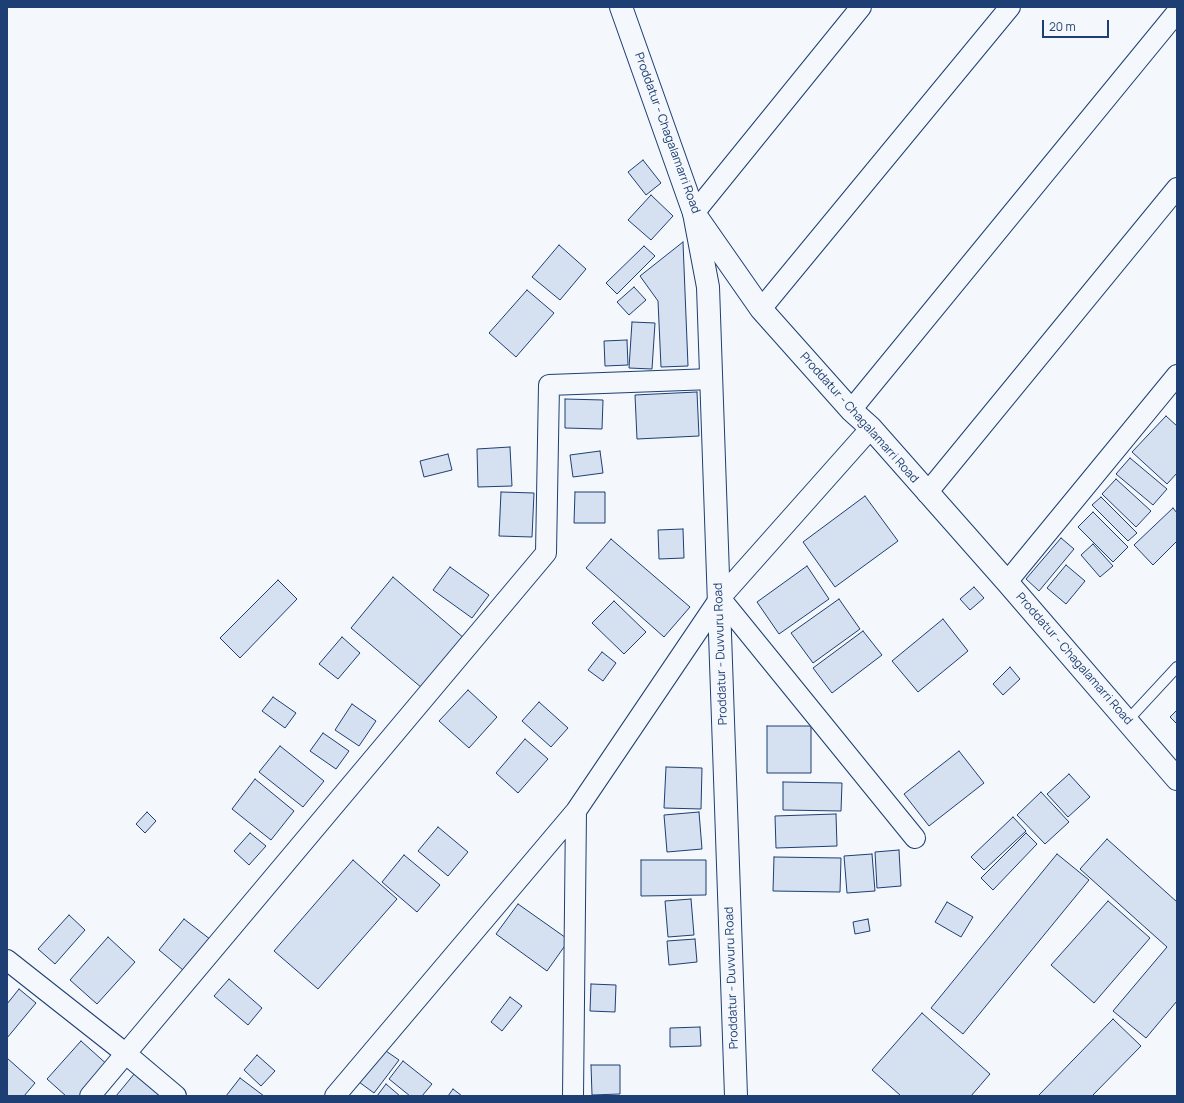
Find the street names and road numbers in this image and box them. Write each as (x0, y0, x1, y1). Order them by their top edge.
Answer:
street label: Proddatur - Chagalamarri Road (631, 51, 703, 215)
street label: Proddatur - Chagalamarri Road (797, 350, 921, 486)
street label: Proddatur - Duvvuru Road (711, 583, 731, 725)
street label: Proddatur - Chagalamarri Road (1013, 590, 1135, 728)
street label: Proddatur - Duvvuru Road (722, 907, 742, 1049)

